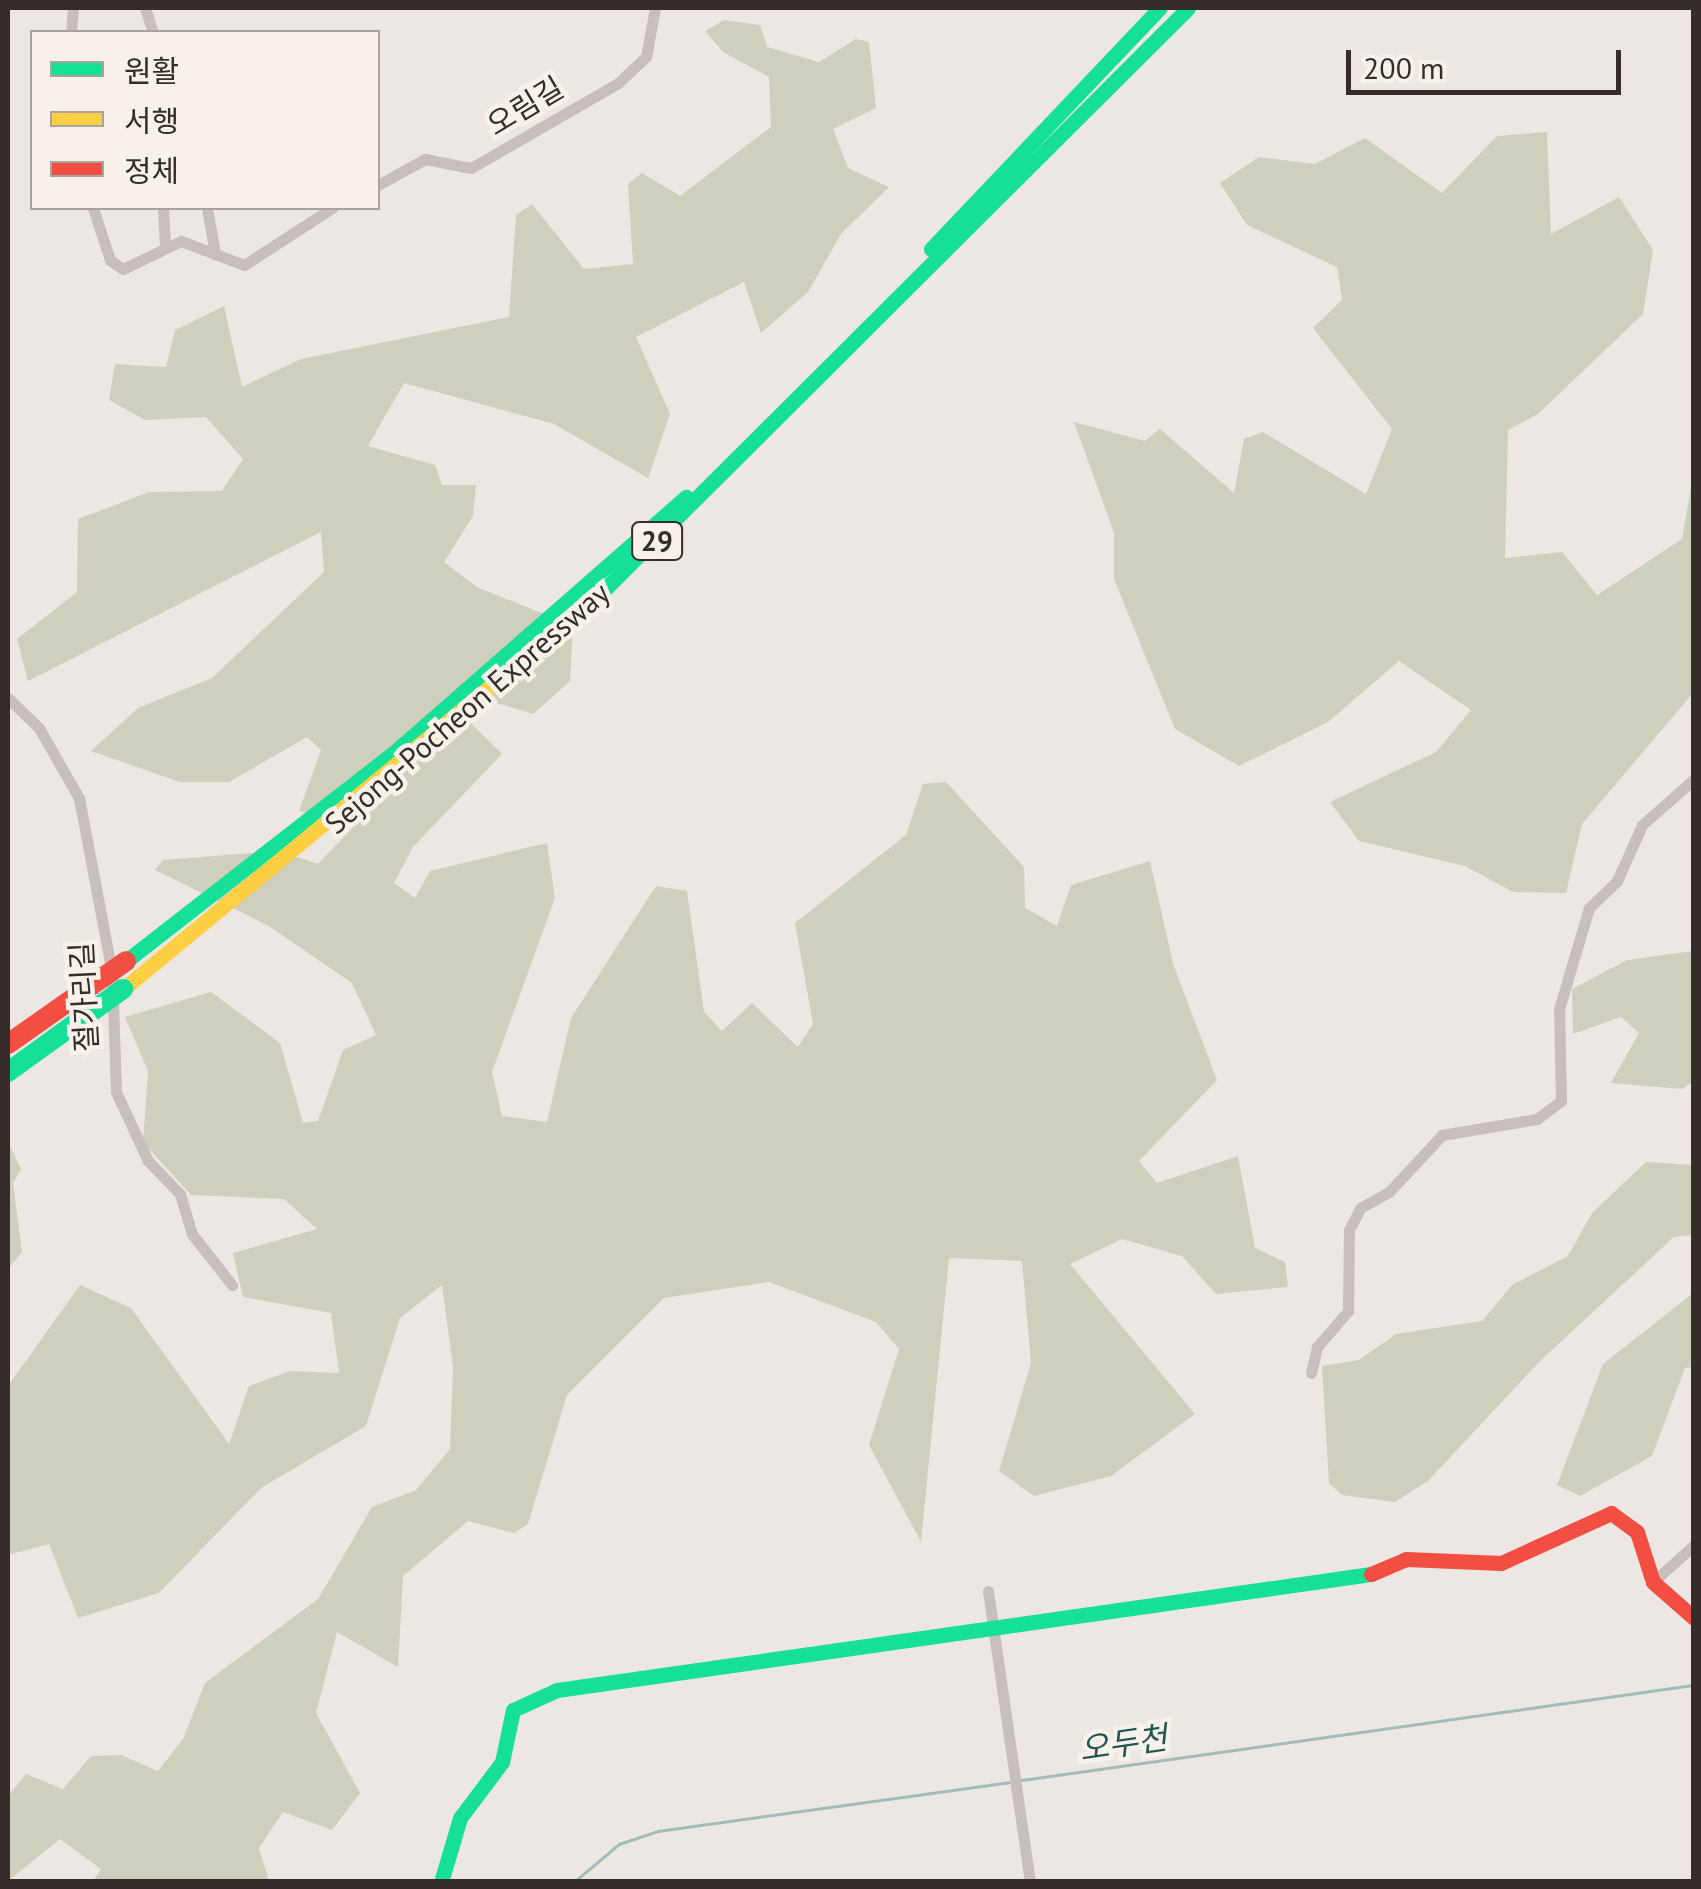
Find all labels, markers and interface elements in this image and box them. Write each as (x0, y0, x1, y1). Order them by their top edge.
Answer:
legend (30, 30, 380, 210)
scale bar (1351, 30, 1626, 92)
text: 200 m (1363, 48, 1444, 87)
text: 원활 (124, 51, 179, 90)
street label: 오림길 (480, 69, 570, 143)
text: 서행 (124, 101, 179, 140)
text: 정체 (124, 151, 179, 190)
road number: 29 (630, 518, 684, 564)
street label: Sejong-Pocheon Expressway (317, 575, 617, 841)
street label: 절가리길 (63, 941, 105, 1053)
water label: 오두천 (1077, 1718, 1169, 1768)

